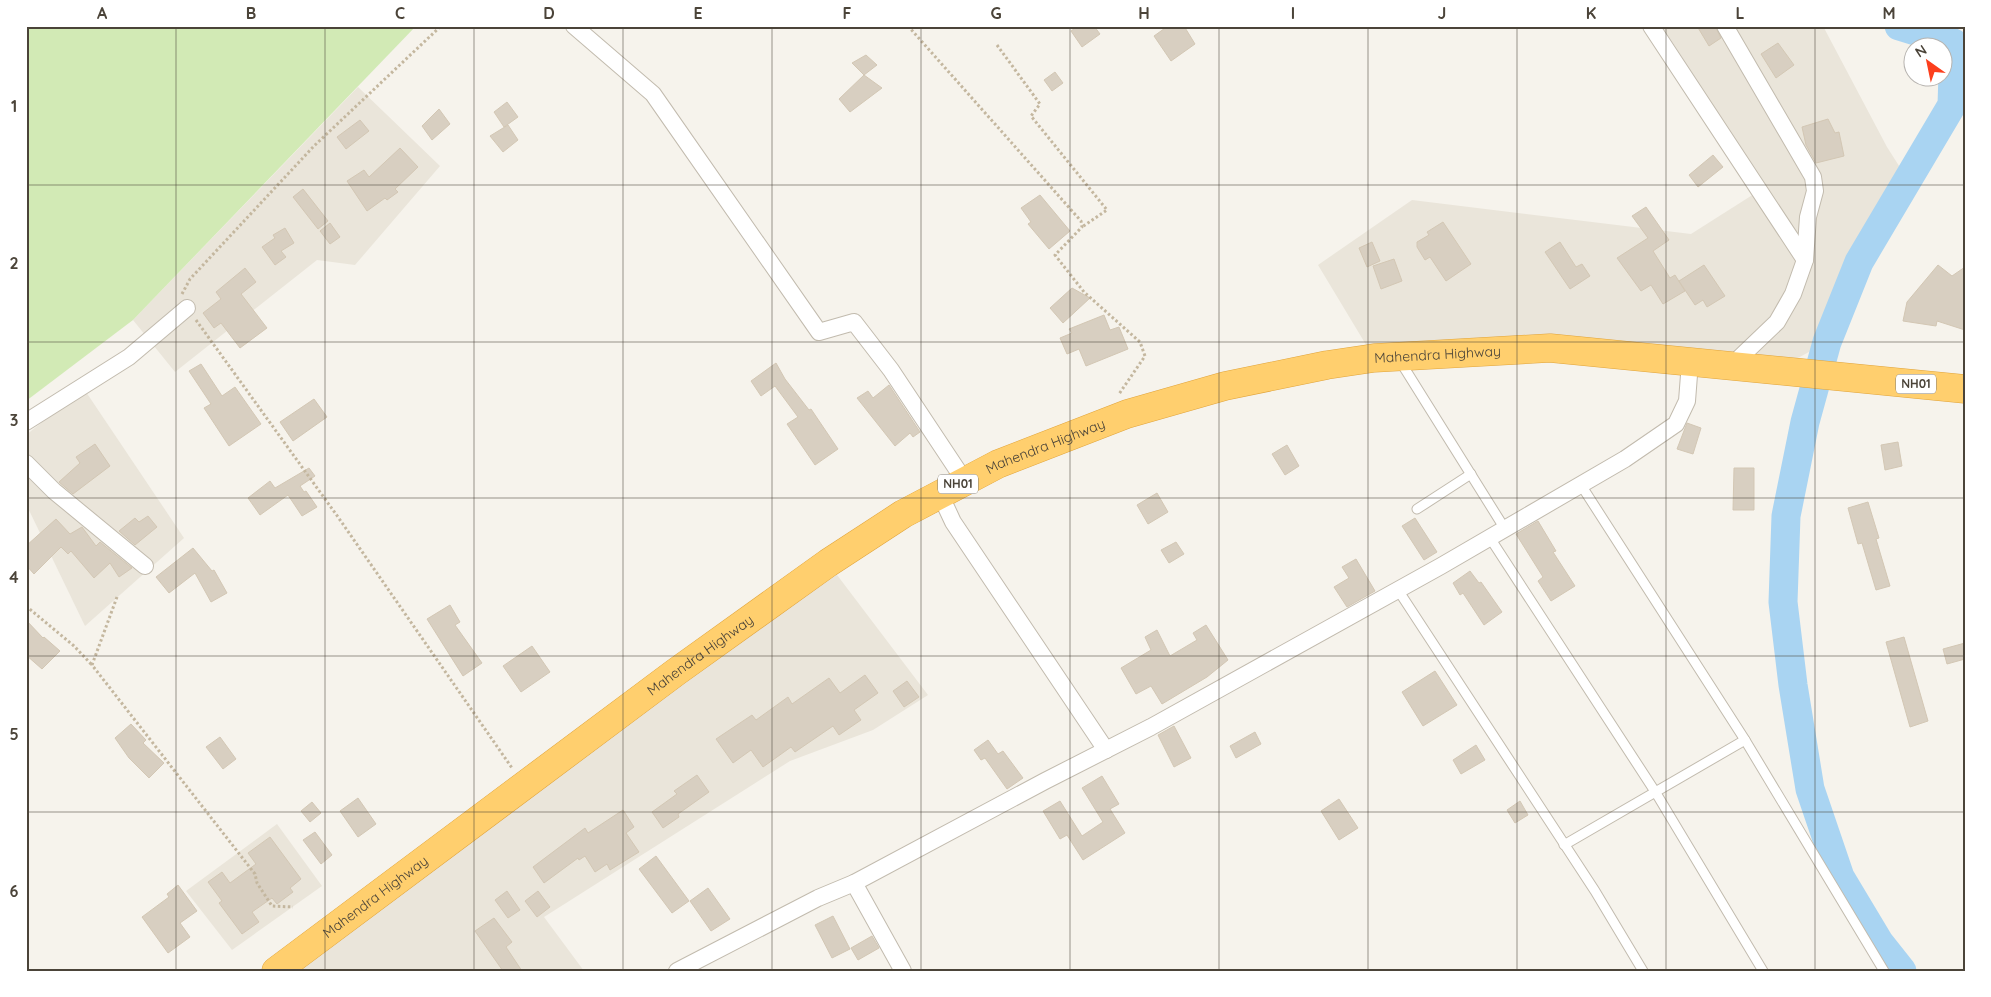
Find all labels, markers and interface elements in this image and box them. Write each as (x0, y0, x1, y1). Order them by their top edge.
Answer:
text: A (97, 3, 108, 23)
text: B (246, 3, 256, 23)
text: C (395, 3, 405, 23)
text: D (543, 3, 555, 23)
text: E (693, 3, 703, 23)
text: F (843, 3, 852, 23)
text: G (990, 3, 1002, 23)
text: H (1138, 3, 1150, 23)
text: I (1291, 3, 1295, 23)
text: J (1438, 3, 1446, 23)
text: K (1586, 3, 1596, 23)
text: L (1736, 3, 1745, 23)
text: M (1882, 3, 1896, 23)
north arrow (1904, 38, 1954, 88)
text: N (1912, 41, 1930, 61)
text: 1 (11, 96, 17, 116)
text: 2 (9, 253, 19, 273)
street label: Mahendra Highway (1374, 342, 1501, 367)
road number: NH01 (1896, 374, 1936, 394)
text: 3 (10, 410, 18, 430)
street label: Mahendra Highway (982, 414, 1108, 478)
road number: NH01 (938, 474, 978, 494)
text: 4 (9, 567, 19, 587)
street label: Mahendra Highway (644, 610, 757, 699)
text: 5 (9, 724, 19, 744)
street label: Mahendra Highway (319, 852, 432, 942)
text: 6 (10, 881, 19, 901)

